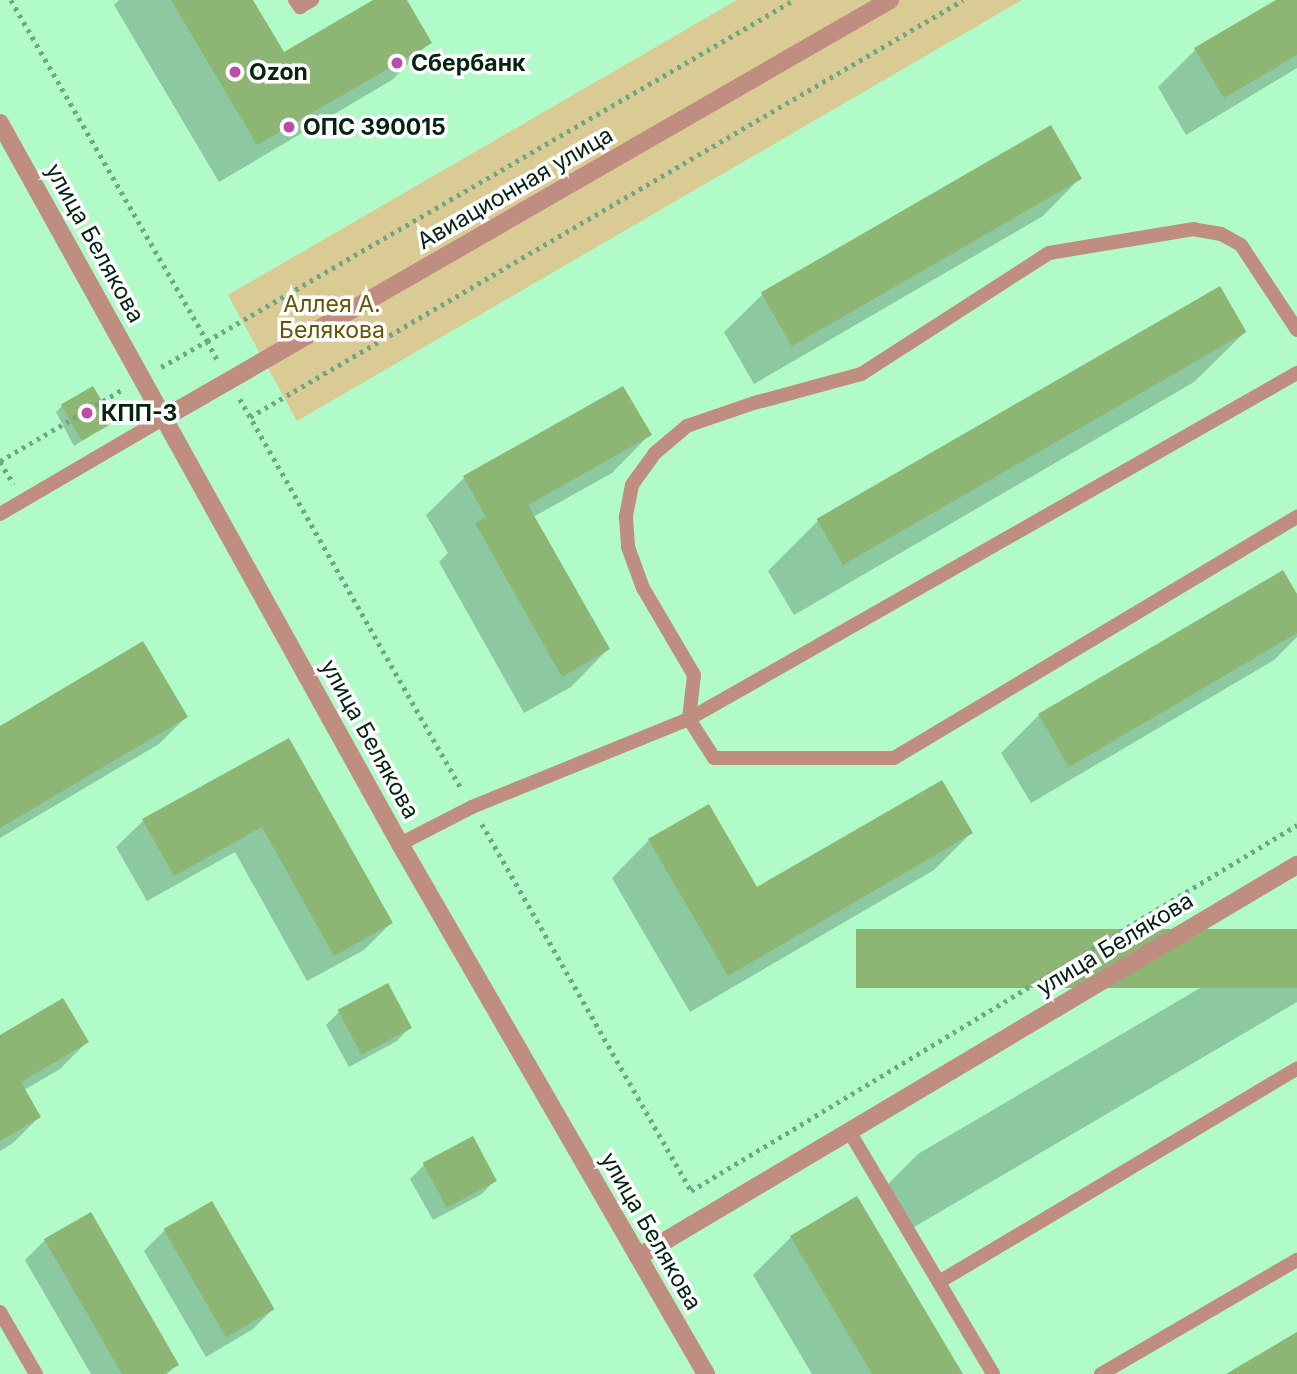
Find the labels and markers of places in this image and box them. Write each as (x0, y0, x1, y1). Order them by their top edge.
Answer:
place label: Сбербанк (411, 49, 525, 77)
marker: Сбербанк (389, 55, 405, 71)
place label: Ozon (249, 58, 308, 86)
marker: Ozon (227, 64, 243, 80)
place label: ОПС 390015 (303, 113, 446, 141)
marker: ОПС 390015 (281, 119, 297, 135)
place label: КПП-3 (101, 399, 177, 427)
marker: КПП-3 (79, 405, 95, 421)

